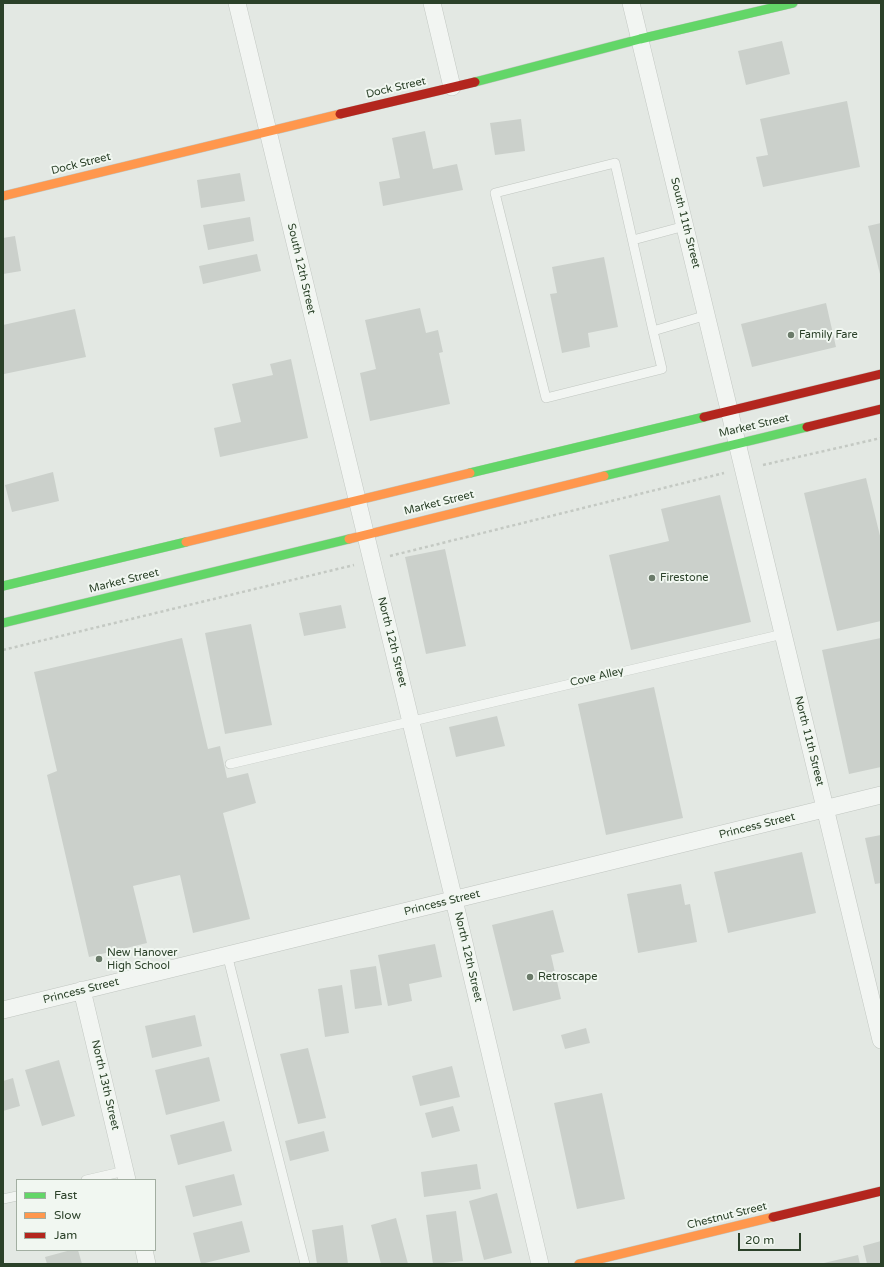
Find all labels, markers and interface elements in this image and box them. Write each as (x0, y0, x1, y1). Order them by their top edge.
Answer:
street label: Dock Street (365, 75, 427, 101)
street label: Dock Street (50, 150, 112, 178)
street label: South 11th Street (667, 176, 703, 270)
street label: South 12th Street (284, 222, 318, 316)
place label: Family Fare (799, 328, 858, 342)
marker: Family Fare (786, 330, 796, 340)
street label: Market Street (718, 412, 790, 440)
street label: Market Street (403, 488, 475, 518)
street label: Market Street (88, 566, 160, 596)
place label: Firestone (660, 571, 709, 585)
marker: Firestone (647, 573, 657, 583)
street label: North 12th Street (374, 596, 410, 688)
street label: Cove Alley (569, 664, 625, 690)
street label: North 11th Street (791, 695, 827, 787)
street label: Princess Street (718, 810, 796, 842)
street label: Princess Street (403, 887, 481, 919)
street label: North 12th Street (451, 911, 485, 1003)
place label: New Hanover High School (107, 946, 177, 972)
marker: New Hanover High School (94, 954, 104, 964)
place label: Retroscape (538, 970, 597, 984)
marker: Retroscape (525, 972, 535, 982)
street label: Princess Street (42, 975, 120, 1007)
street label: North 13th Street (88, 1039, 122, 1131)
legend (16, 1179, 156, 1251)
text: Fast (54, 1188, 77, 1202)
street label: Chestnut Street (686, 1200, 768, 1232)
text: Slow (54, 1208, 81, 1222)
scale bar (740, 1225, 803, 1251)
text: Jam (54, 1228, 77, 1242)
text: 20 m (745, 1233, 774, 1247)

